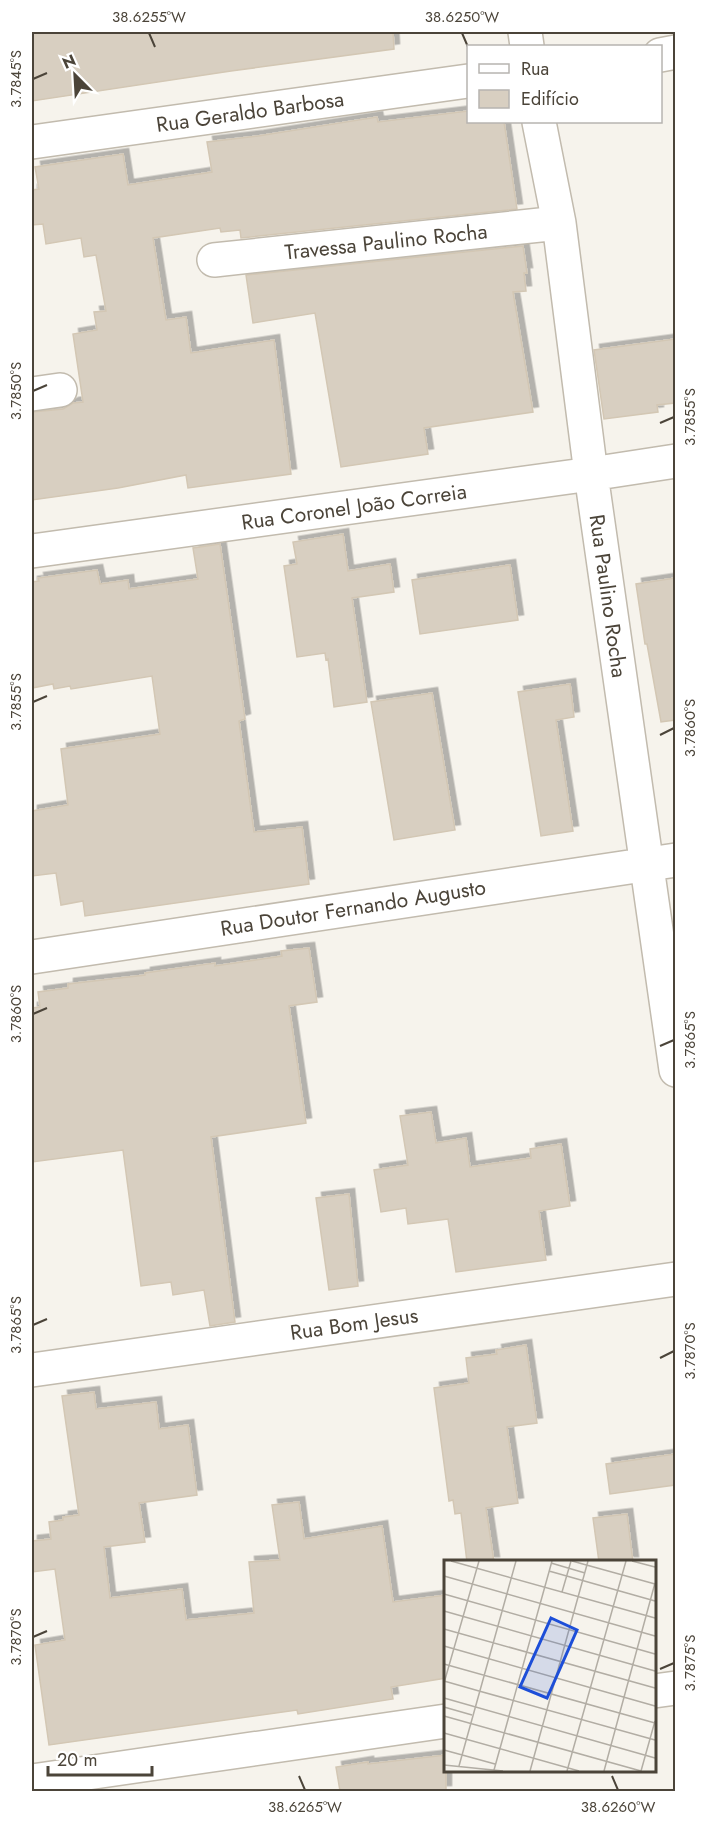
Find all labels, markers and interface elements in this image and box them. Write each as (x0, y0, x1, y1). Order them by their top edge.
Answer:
text: 38.6255°W (112, 6, 186, 28)
text: 38.6250°W (425, 6, 499, 28)
north arrow (45, 45, 105, 105)
legend (467, 45, 662, 123)
text: N (59, 49, 80, 75)
text: 3.7845°S (5, 50, 27, 108)
text: Rua (521, 56, 549, 82)
street label: Rua Geraldo Barbosa (154, 84, 346, 140)
text: Edifício (521, 86, 579, 112)
street label: Travessa Paulino Rocha (283, 216, 489, 268)
text: 3.7850°S (5, 362, 27, 420)
text: 3.7855°S (679, 388, 701, 446)
street label: Rua Coronel João Correia (239, 476, 469, 538)
street label: Rua Paulino Rocha (582, 512, 634, 680)
text: 3.7855°S (5, 673, 27, 731)
text: 3.7860°S (679, 699, 701, 757)
street label: Rua Doutor Fernando Augusto (218, 872, 488, 944)
text: 3.7860°S (5, 985, 27, 1043)
text: 3.7865°S (679, 1011, 701, 1069)
text: 3.7865°S (5, 1296, 27, 1354)
street label: Rua Bom Jesus (288, 1300, 420, 1348)
text: 3.7870°S (679, 1322, 701, 1380)
inset map (444, 1560, 656, 1772)
text: 3.7870°S (5, 1608, 27, 1666)
text: 3.7875°S (679, 1634, 701, 1692)
scale bar (48, 1739, 152, 1777)
text: 20 m (57, 1747, 97, 1773)
text: 38.6265°W (268, 1796, 342, 1818)
text: 38.6260°W (581, 1796, 655, 1818)

